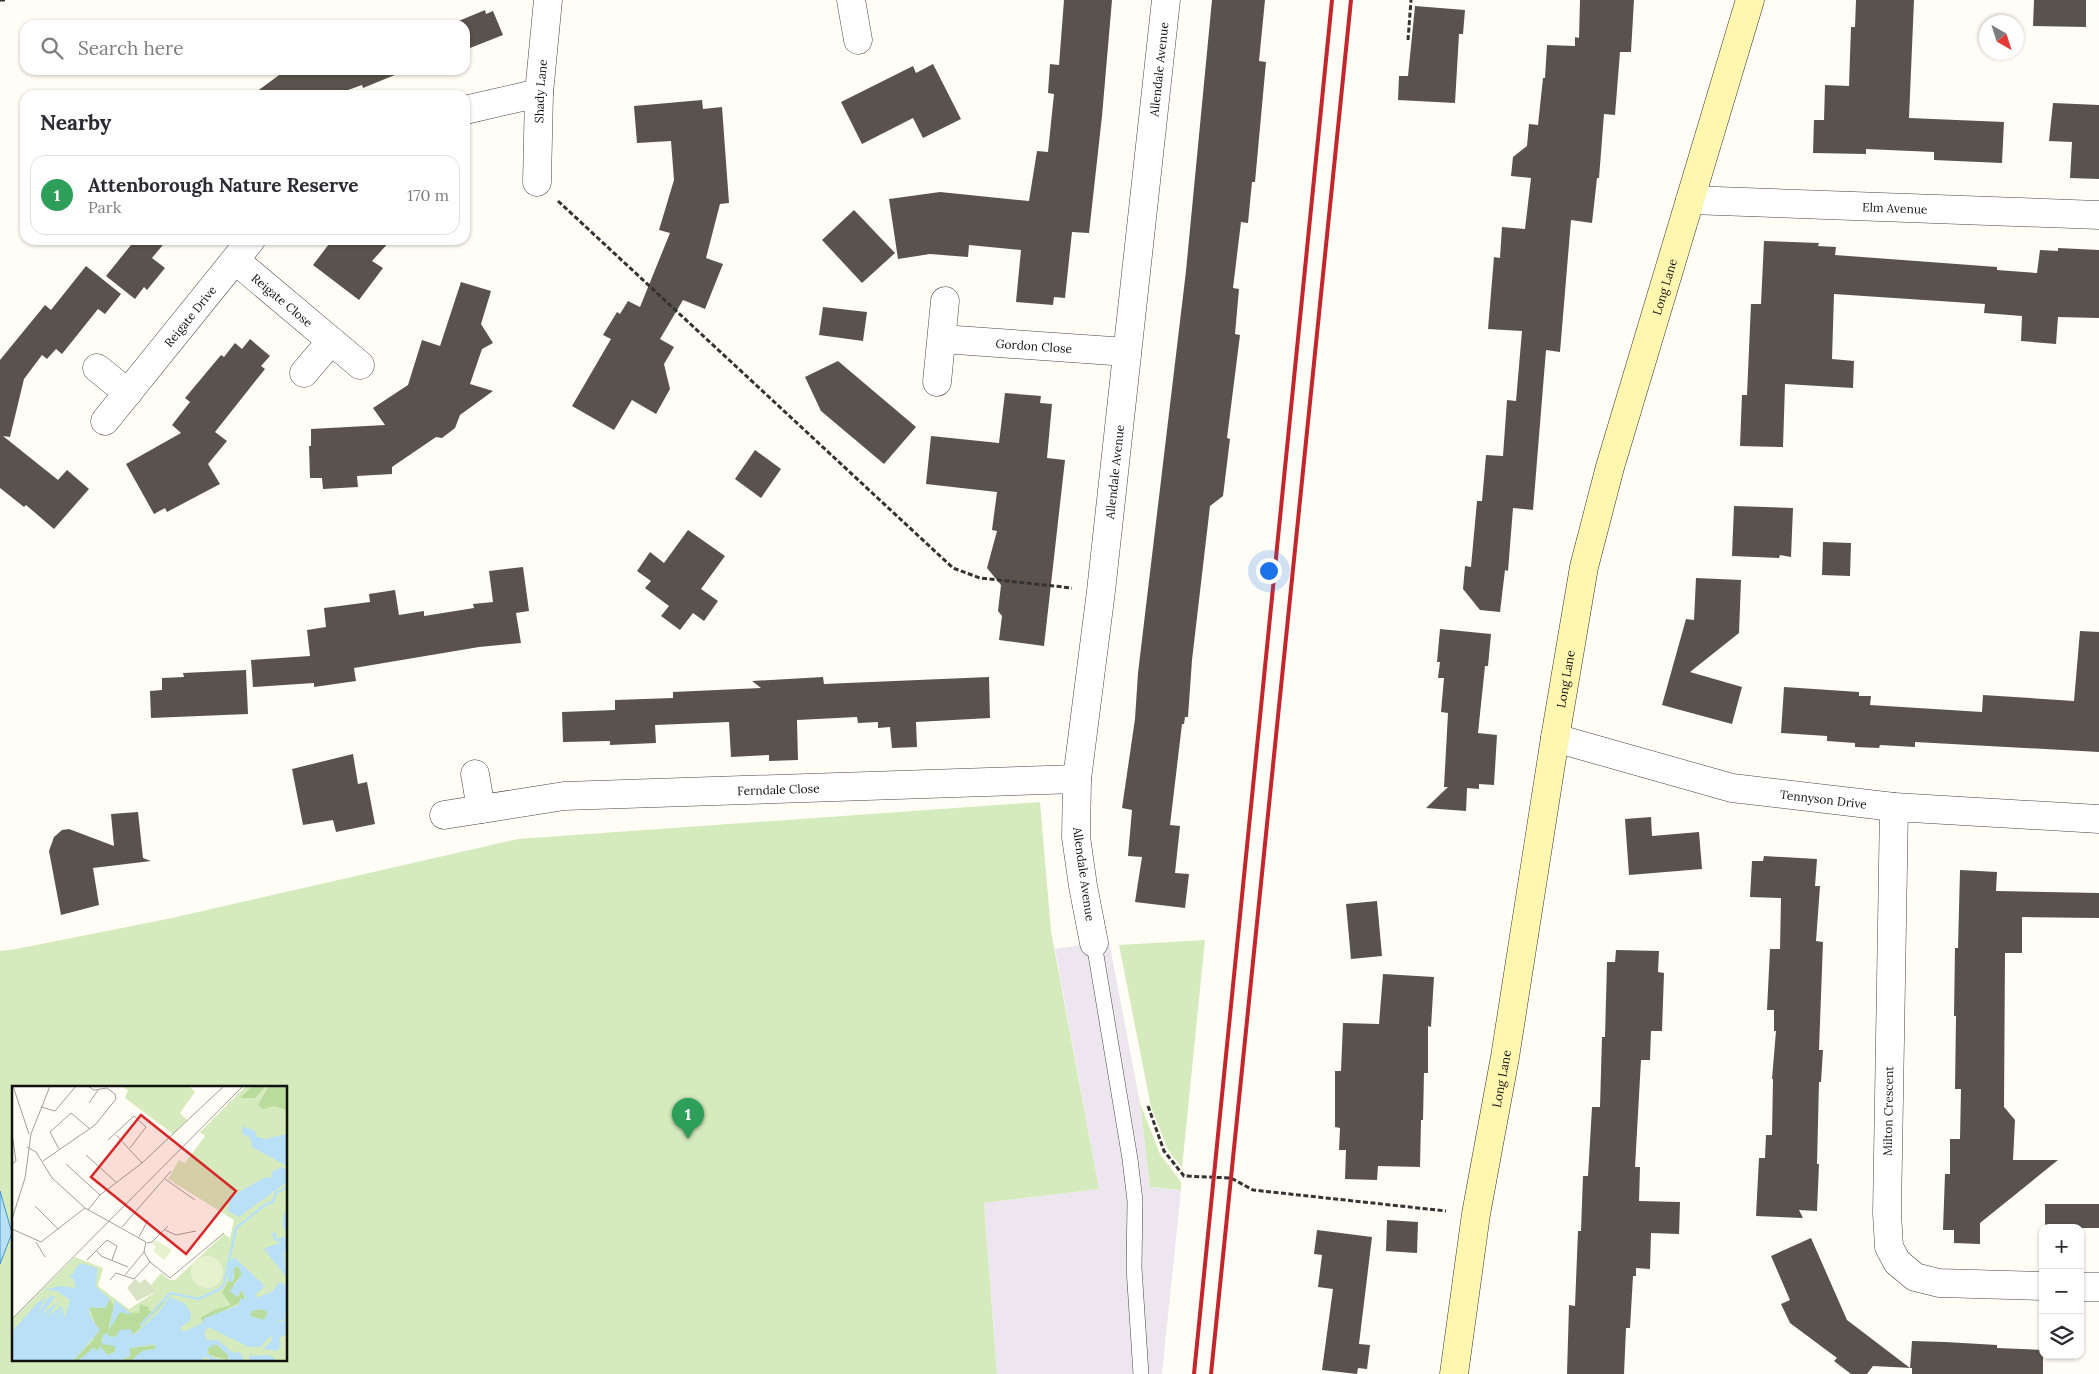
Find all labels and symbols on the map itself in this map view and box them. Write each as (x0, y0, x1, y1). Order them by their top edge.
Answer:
north arrow (1979, 15, 2024, 60)
street label: Allendale Avenue (1146, 21, 1171, 118)
street label: Shady Lane (531, 58, 550, 123)
street label: Elm Avenue (1862, 199, 1928, 216)
street label: Long Lane (1648, 256, 1680, 317)
street label: Reigate Close (249, 270, 316, 330)
street label: Reigate Drive (161, 282, 219, 350)
street label: Gordon Close (995, 335, 1073, 356)
street label: Allendale Avenue (1101, 423, 1127, 521)
your location (1256, 558, 1282, 584)
street label: Long Lane (1553, 648, 1577, 709)
street label: Ferndale Close (737, 780, 820, 798)
street label: Tennyson Drive (1779, 786, 1868, 811)
street label: Allendale Avenue (1070, 825, 1098, 922)
street label: Long Lane (1488, 1048, 1514, 1109)
street label: Milton Crescent (1880, 1066, 1896, 1156)
inset map (12, 1086, 288, 1362)
pin: 1 (672, 1098, 704, 1139)

